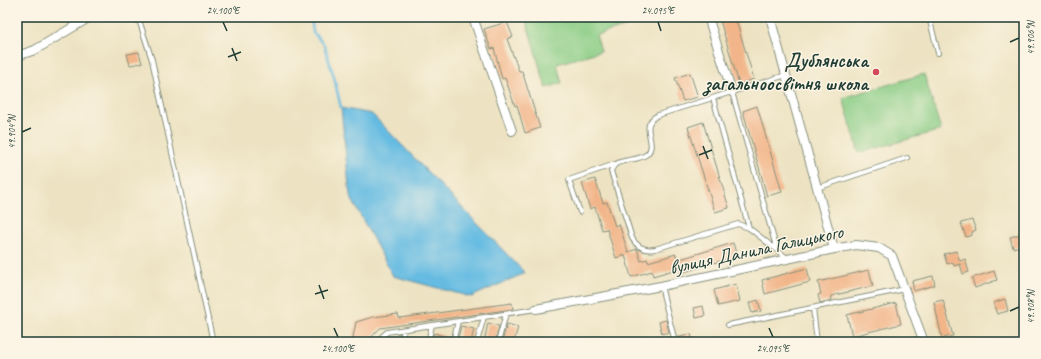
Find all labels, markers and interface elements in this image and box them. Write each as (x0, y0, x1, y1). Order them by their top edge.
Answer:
text: 24.100°E (207, 4, 241, 17)
text: 24.095°E (642, 4, 676, 17)
text: 49.906°N (1024, 19, 1037, 55)
place label: Дублянська загальноосвітня школа (702, 48, 870, 97)
marker: Дублянська загальноосвітня школа (871, 67, 881, 77)
text: 49.904°N (5, 113, 18, 149)
street label: вулиця Данила Галицького (667, 219, 846, 280)
text: 49.908°N (1024, 288, 1037, 324)
text: 24.100°E (322, 342, 356, 355)
text: 24.095°E (757, 342, 791, 355)

